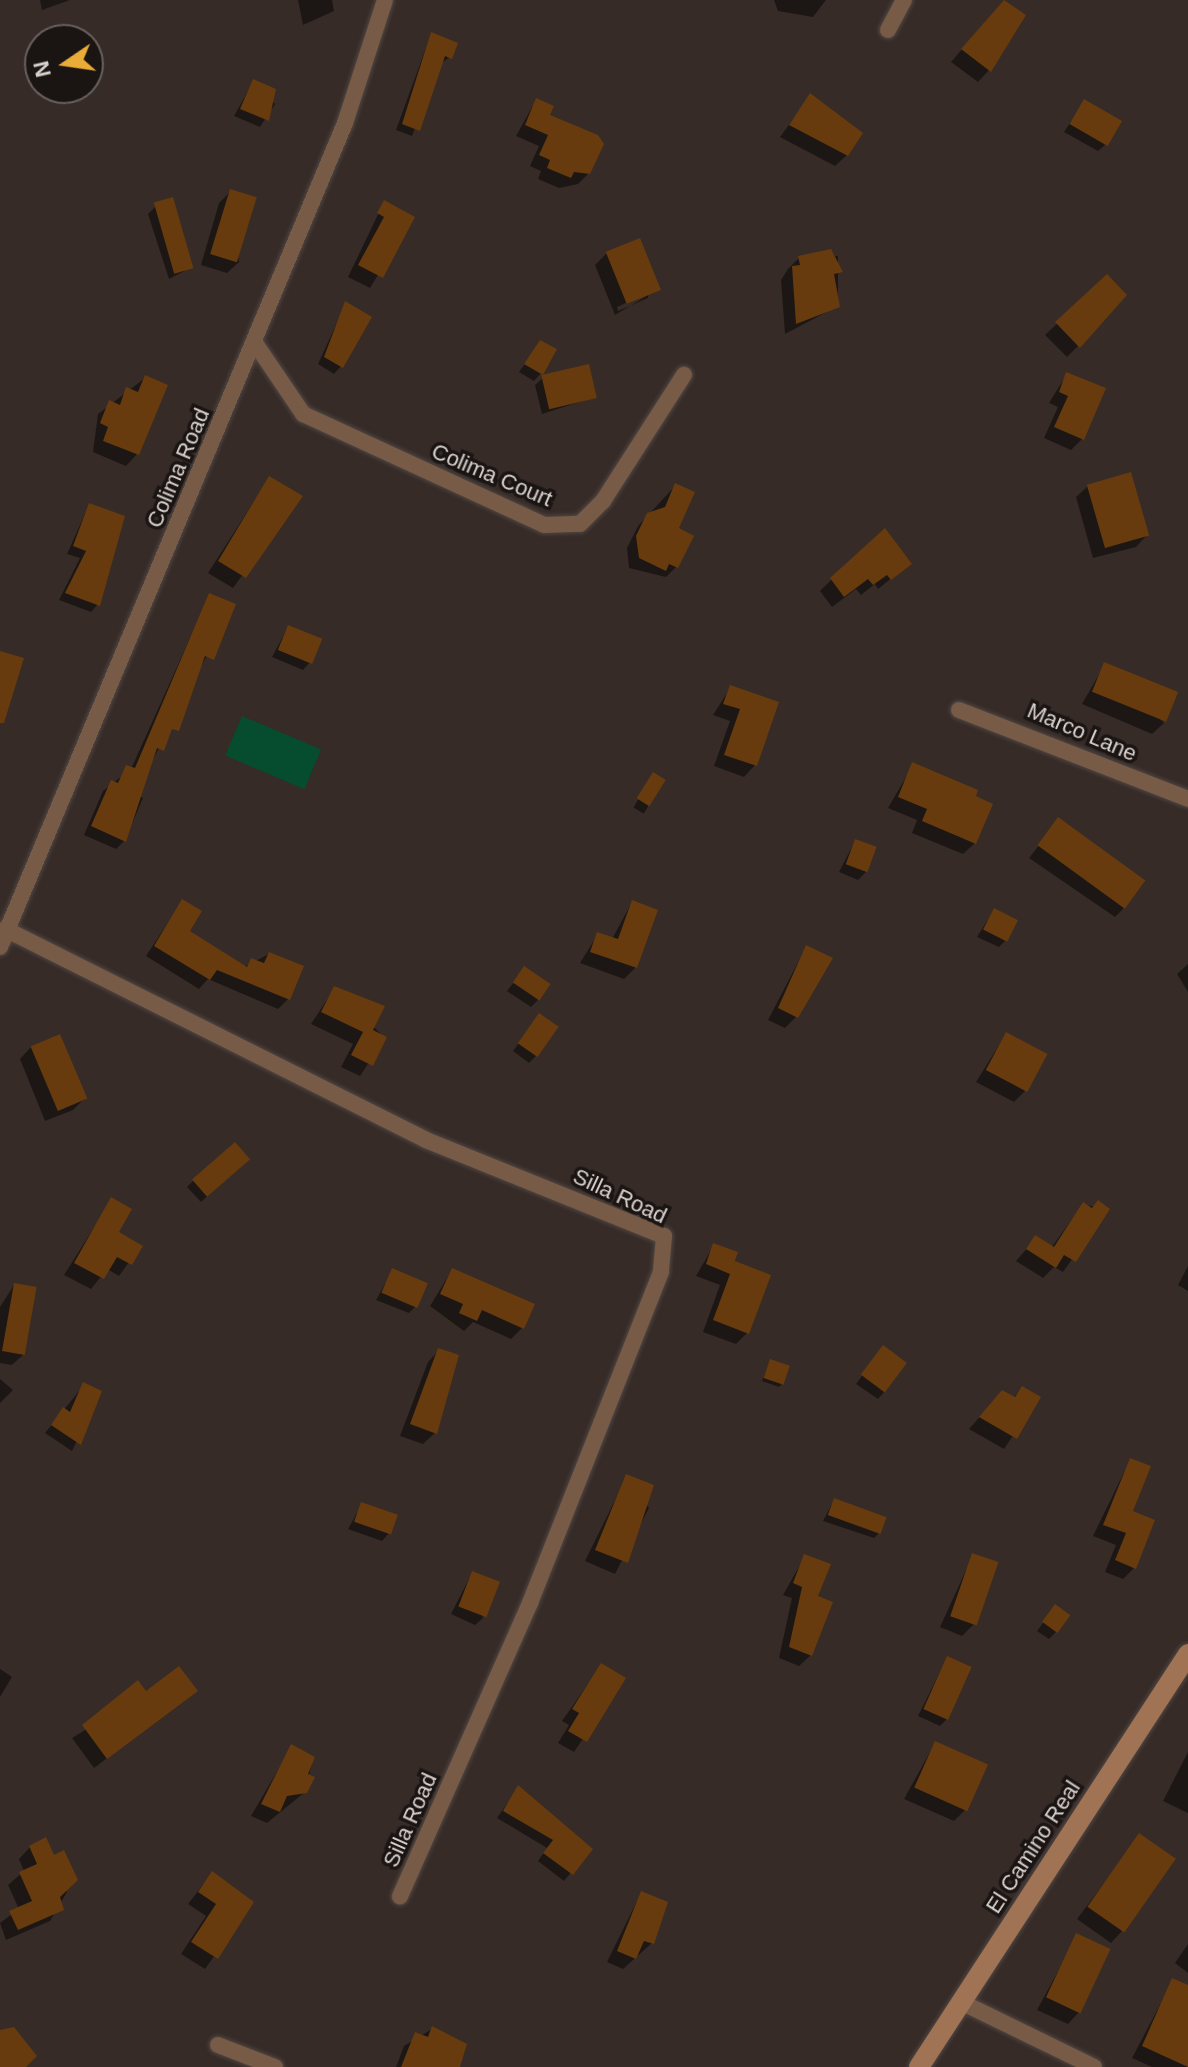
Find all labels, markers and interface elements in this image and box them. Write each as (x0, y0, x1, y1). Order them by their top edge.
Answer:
north arrow (24, 24, 104, 104)
text: N (28, 59, 56, 80)
street label: Colima Road (141, 404, 215, 532)
street label: Colima Court (428, 438, 556, 512)
street label: Marco Lane (1023, 697, 1141, 767)
street label: Silla Road (569, 1163, 671, 1229)
street label: Silla Road (378, 1769, 442, 1871)
street label: El Camino Real (980, 1776, 1086, 1918)

